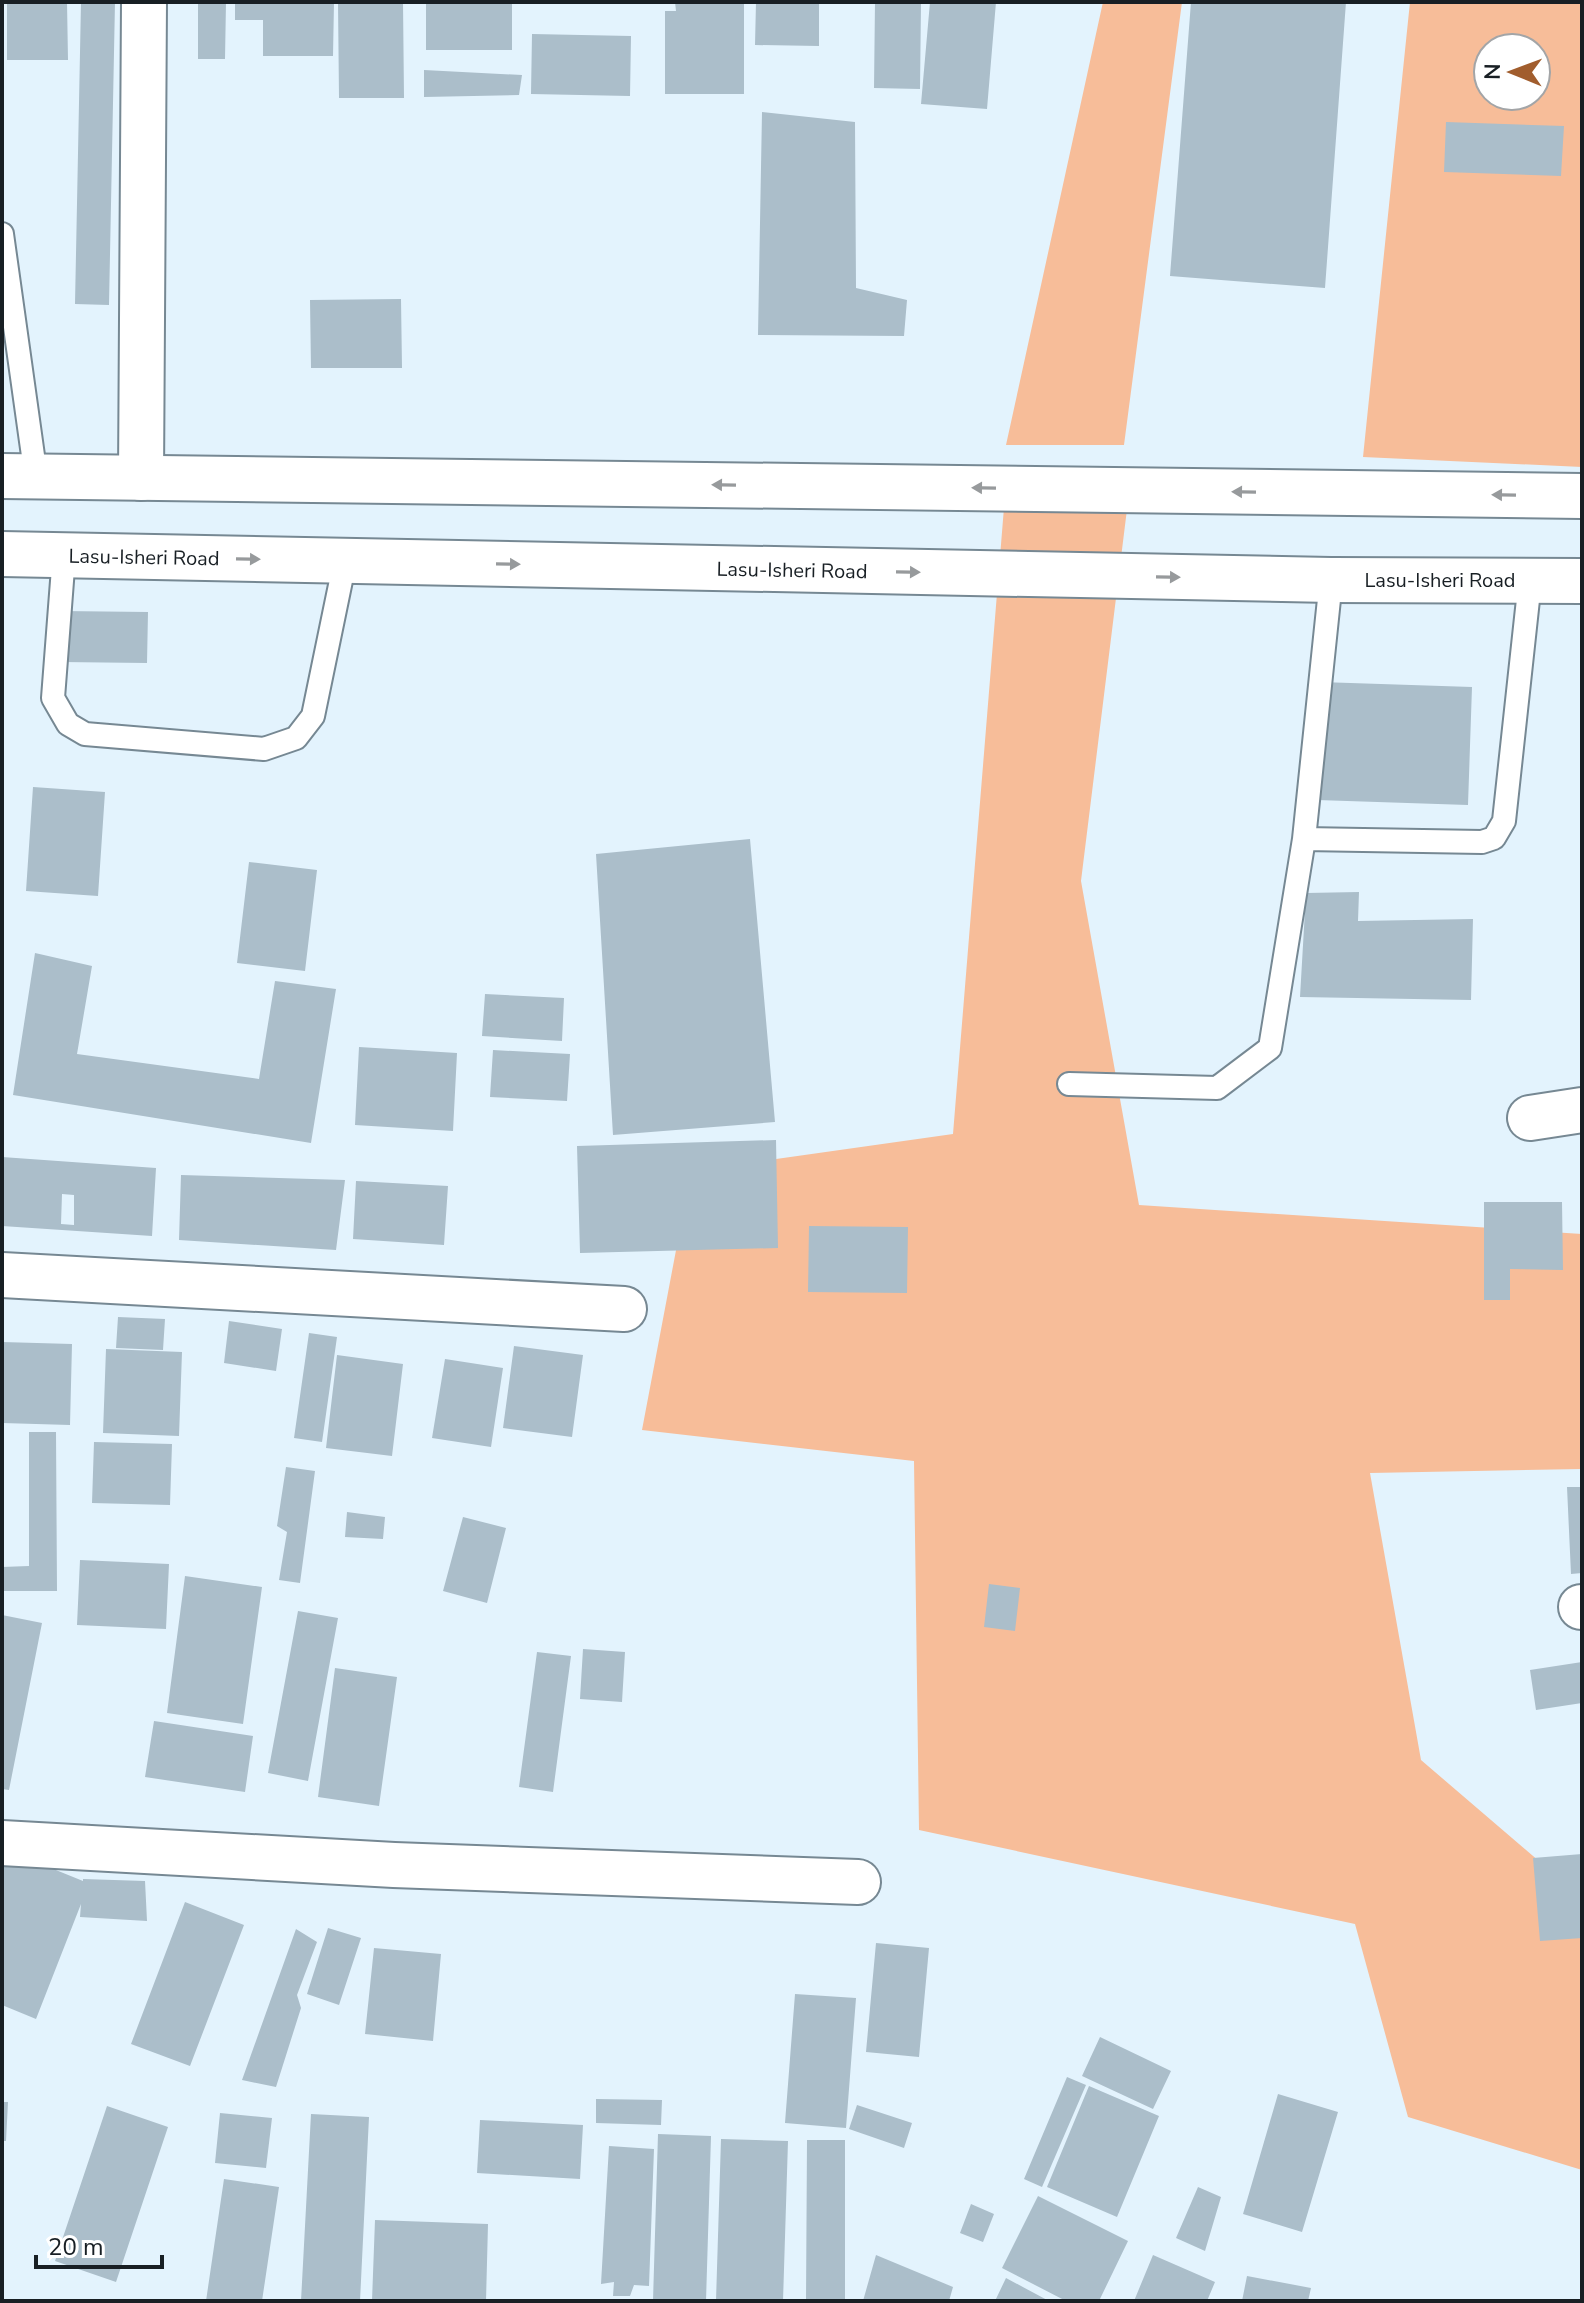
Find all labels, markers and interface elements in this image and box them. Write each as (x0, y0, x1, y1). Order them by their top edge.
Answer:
north arrow (1472, 32, 1552, 112)
text: N (1478, 63, 1508, 80)
one-way arrow (711, 479, 736, 491)
one-way arrow (971, 482, 996, 494)
one-way arrow (1231, 485, 1256, 498)
one-way arrow (1491, 489, 1516, 502)
street label: Lasu-Isheri Road (68, 543, 220, 572)
one-way arrow (236, 553, 261, 565)
street label: Lasu-Isheri Road (716, 556, 868, 585)
one-way arrow (496, 558, 521, 570)
one-way arrow (896, 566, 921, 578)
street label: Lasu-Isheri Road (1365, 567, 1516, 594)
one-way arrow (1156, 570, 1181, 583)
scale bar (36, 2219, 162, 2269)
text: 20 m (48, 2231, 104, 2263)

